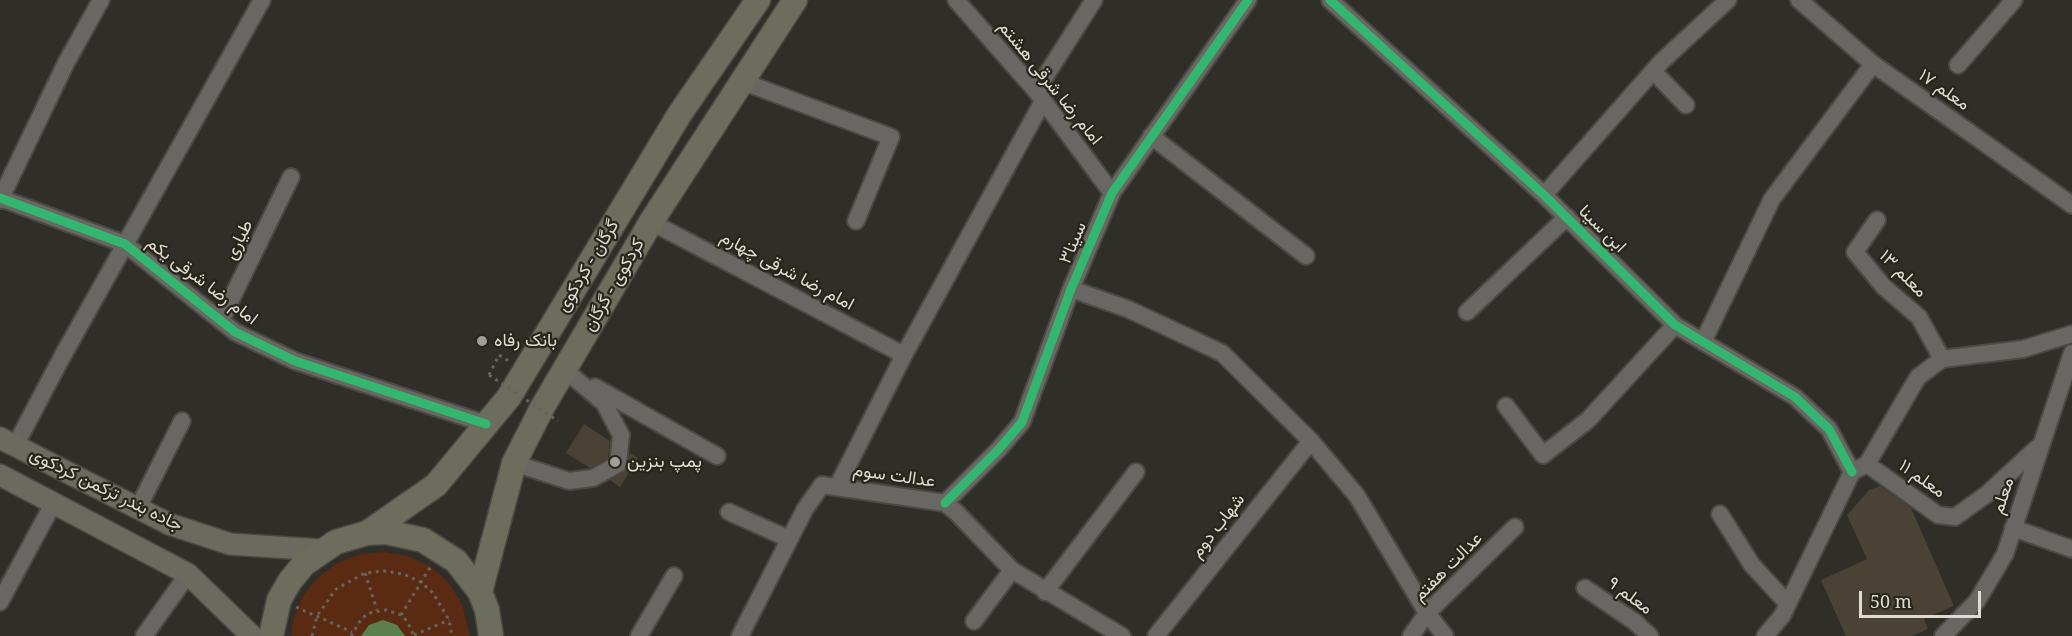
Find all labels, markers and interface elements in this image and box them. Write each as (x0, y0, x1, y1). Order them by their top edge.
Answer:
street label: امام رضا شرقی هشتم (993, 17, 1107, 149)
street label: معلم ۱۷ (1914, 65, 1974, 115)
street label: ابن سینا (1574, 201, 1630, 257)
street label: طیاری (220, 216, 258, 264)
street label: گرگان - کردکوی (552, 216, 624, 316)
street label: سینا۳ (1055, 219, 1091, 267)
street label: امام رضا شرقی چهارم (716, 227, 858, 315)
street label: امام رضا شرقی یکم (142, 232, 262, 330)
street label: کردکوی - گرگان (579, 235, 649, 335)
street label: معلم ۱۳ (1875, 246, 1931, 302)
place label: بانک رفاه (494, 330, 557, 352)
marker: بانک رفاه (475, 334, 489, 348)
street label: جاده بندر ترکمن کردکوی (26, 444, 186, 536)
place label: پمپ بنزین (627, 451, 702, 473)
marker: پمپ بنزین (608, 455, 622, 469)
street label: معلم ۱۱ (1894, 455, 1950, 503)
street label: عدالت سوم (852, 460, 936, 492)
street label: معلم (1987, 475, 2019, 517)
street label: شهاب دوم (1186, 490, 1250, 562)
street label: عدالت هفتم (1409, 528, 1487, 606)
street label: معلم ۹ (1603, 572, 1657, 620)
scale bar (1862, 579, 1984, 617)
text: 50 m (1870, 589, 1912, 613)

